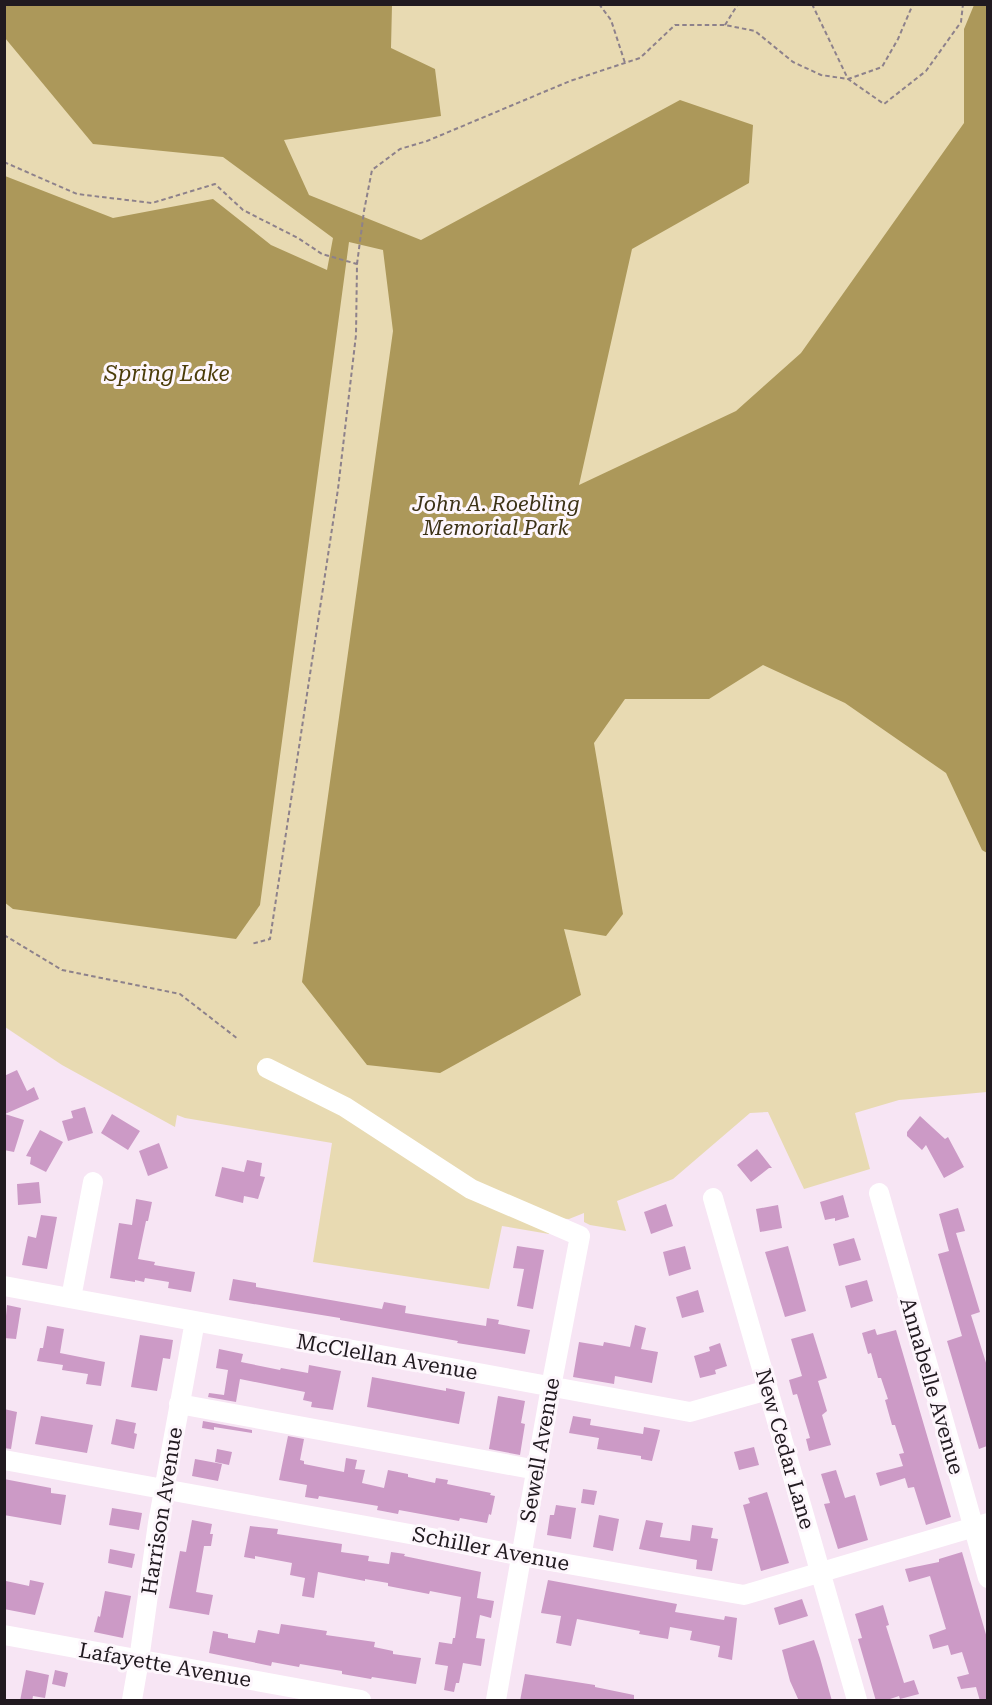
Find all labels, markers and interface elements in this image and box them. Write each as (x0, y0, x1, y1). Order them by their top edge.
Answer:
water label: Spring Lake (103, 361, 230, 386)
park label: John A. Roebling Memorial Park (411, 492, 580, 540)
street label: Annabelle Avenue (895, 1295, 969, 1477)
street label: McClellan Avenue (295, 1329, 479, 1385)
street label: New Cedar Lane (751, 1366, 819, 1532)
street label: Sewell Avenue (515, 1376, 565, 1524)
street label: Harrison Avenue (137, 1425, 187, 1597)
street label: Schiller Avenue (411, 1522, 571, 1576)
street label: Lafayette Avenue (77, 1638, 253, 1692)

